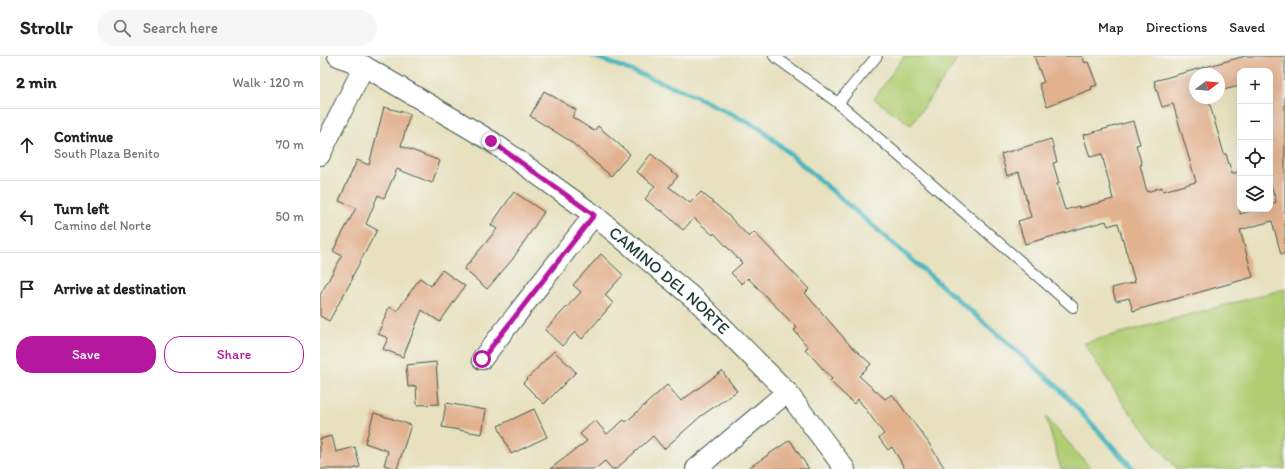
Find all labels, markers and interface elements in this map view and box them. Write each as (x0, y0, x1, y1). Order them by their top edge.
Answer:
search box (97, 10, 377, 46)
text: Strollr (20, 16, 73, 39)
icon: search (111, 17, 133, 39)
text: Search here (143, 19, 218, 37)
text: Map (1098, 19, 1124, 36)
text: Directions (1146, 19, 1207, 36)
text: Saved (1229, 19, 1265, 36)
north arrow (1189, 68, 1225, 104)
map controls (1237, 68, 1273, 212)
button: + (1237, 68, 1273, 104)
text: 2 min (16, 72, 56, 92)
text: Walk · 120 m (233, 75, 304, 90)
button: − (1237, 104, 1273, 140)
text: Continue (54, 128, 113, 146)
route end (482, 132, 500, 150)
icon: ahead (16, 134, 38, 156)
text: 70 m (276, 137, 304, 152)
button: locate (1237, 140, 1273, 176)
text: South Plaza Benito (54, 146, 160, 161)
button: layers (1237, 176, 1273, 212)
text: Turn left (54, 200, 109, 218)
icon: left (16, 206, 38, 228)
text: 50 m (275, 209, 304, 224)
text: Camino del Norte (54, 218, 151, 233)
street label: CAMINO DEL NORTE (605, 222, 734, 338)
icon: arrive (16, 278, 38, 300)
text: Arrive at destination (54, 280, 186, 298)
button: Save (16, 336, 156, 373)
button: Share (164, 336, 304, 373)
route start (473, 350, 491, 368)

